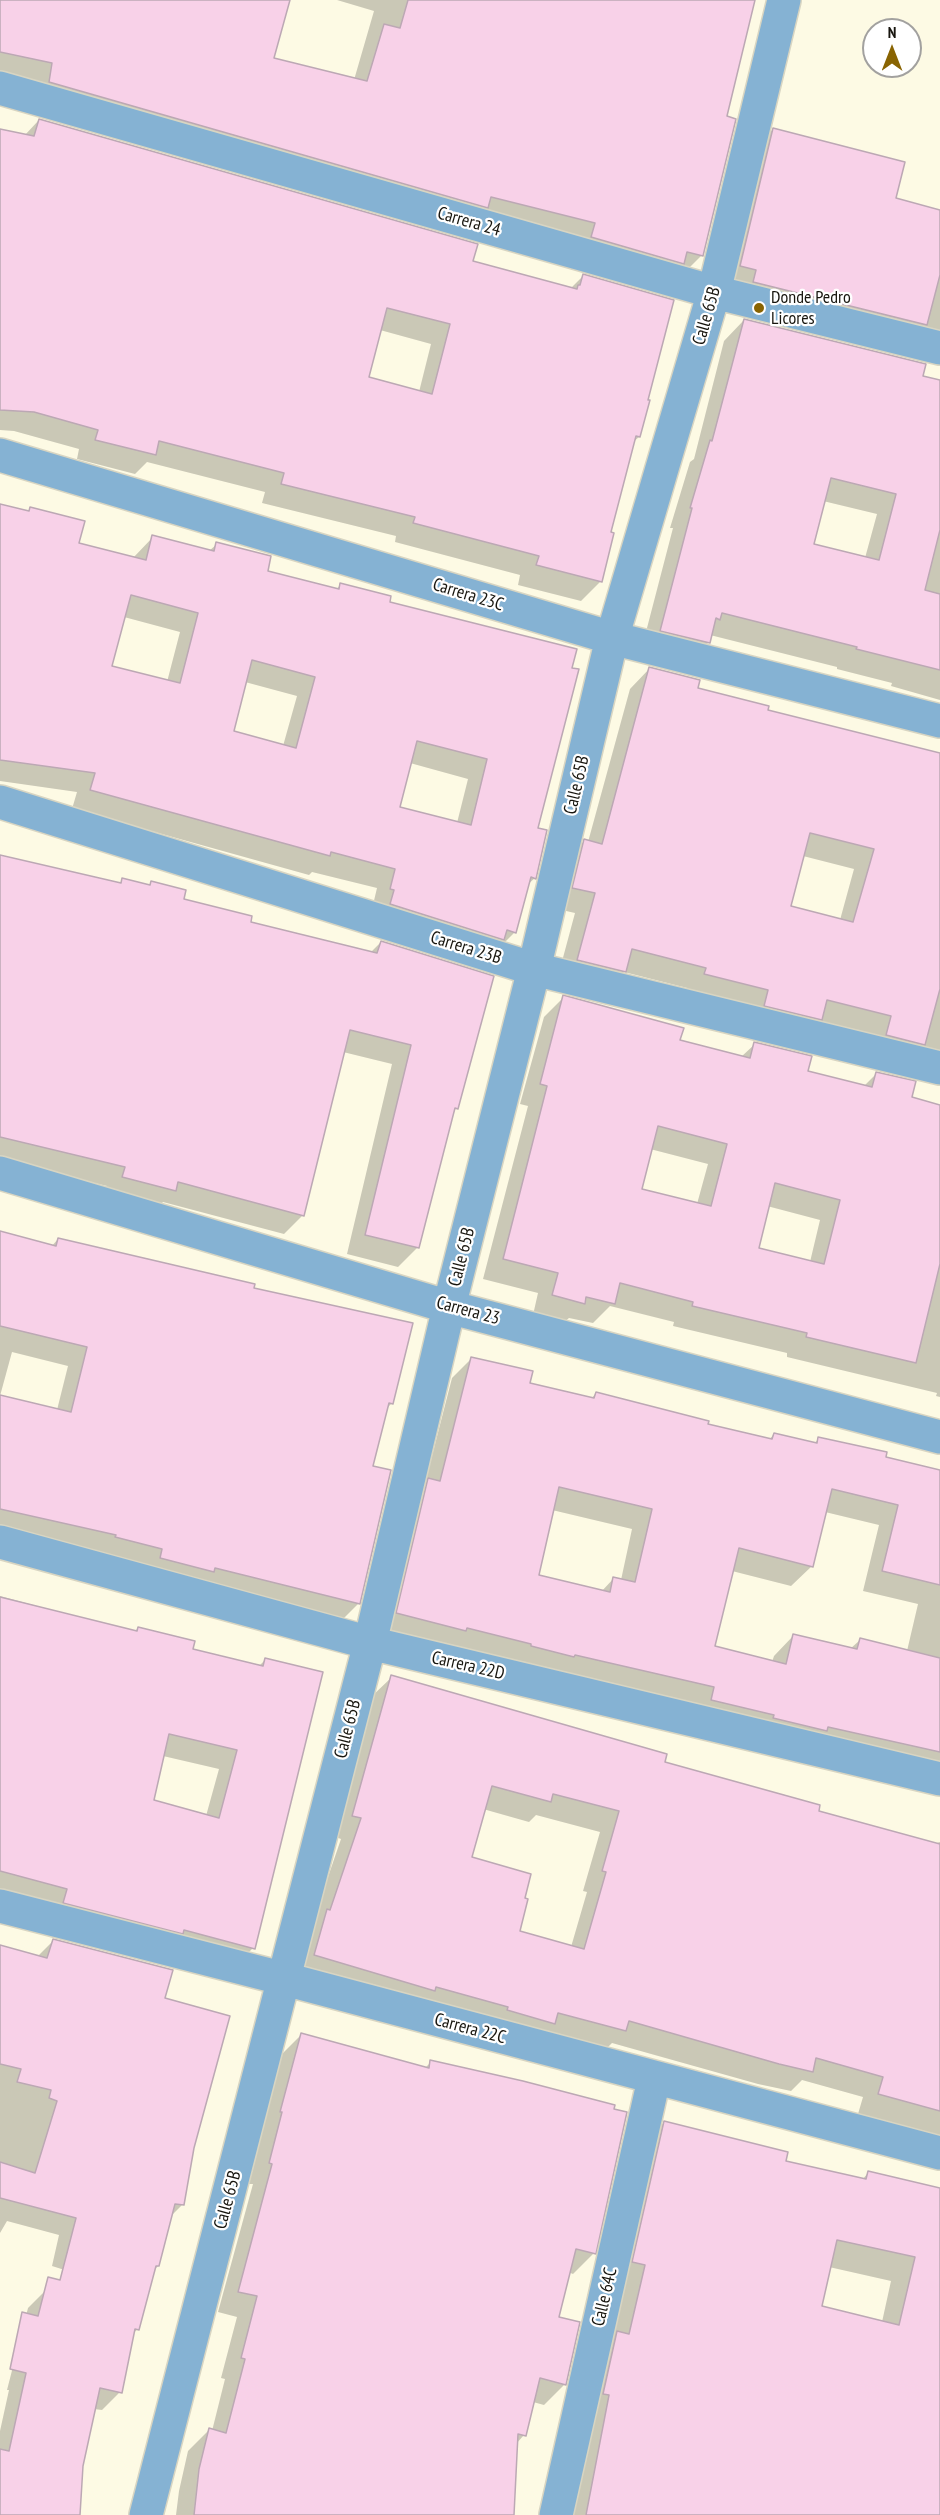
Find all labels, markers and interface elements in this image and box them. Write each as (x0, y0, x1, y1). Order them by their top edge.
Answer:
north arrow (862, 18, 922, 78)
text: N (888, 22, 896, 42)
street label: Carrera 24 (435, 203, 503, 241)
street label: Calle 65B (688, 284, 726, 348)
place label: Donde Pedro Licores (771, 287, 851, 330)
marker: Donde Pedro Licores (752, 301, 766, 315)
street label: Carrera 23C (430, 574, 506, 616)
street label: Calle 65B (560, 754, 594, 816)
street label: Carrera 23B (428, 927, 504, 969)
street label: Calle 65B (444, 1226, 480, 1288)
street label: Carrera 23 (434, 1292, 502, 1330)
street label: Carrera 22D (429, 1647, 507, 1685)
street label: Calle 65B (330, 1698, 366, 1760)
street label: Carrera 22C (432, 2009, 508, 2049)
street label: Calle 65B (210, 2168, 246, 2232)
street label: Calle 64C (588, 2266, 622, 2328)

